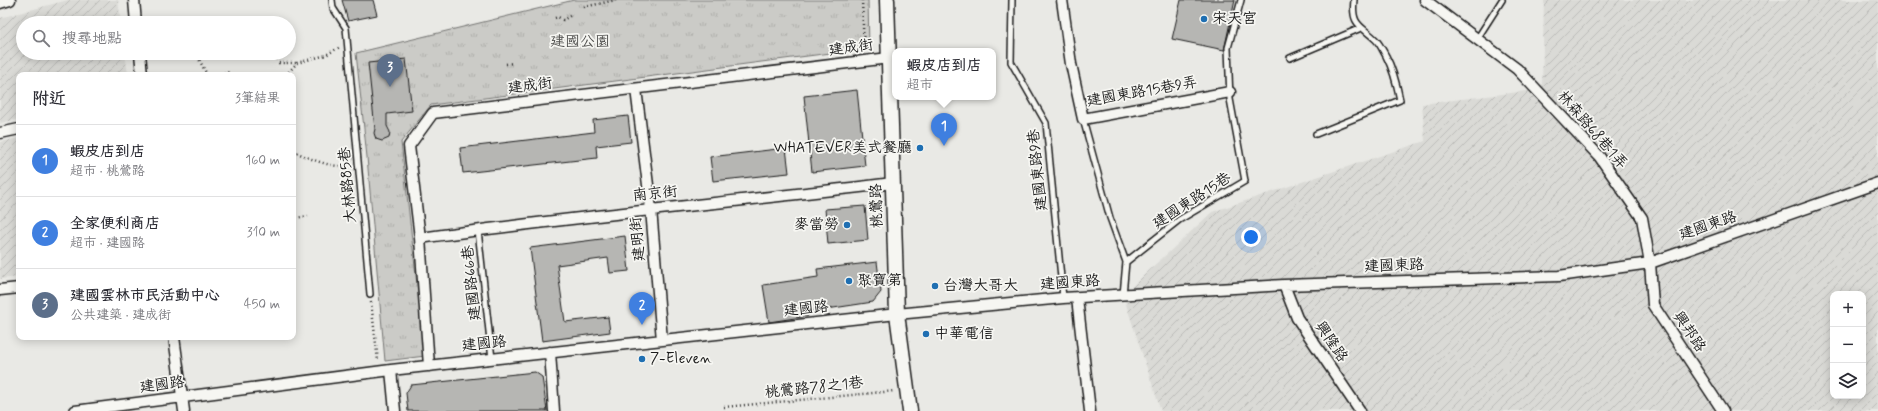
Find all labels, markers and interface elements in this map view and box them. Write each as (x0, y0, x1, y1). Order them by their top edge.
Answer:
place label: 宋天宮 (1212, 9, 1257, 29)
marker: 宋天宮 (1199, 14, 1209, 24)
search box (16, 16, 296, 60)
icon: search (30, 27, 52, 49)
text: 搜尋地點 (62, 29, 122, 49)
park label: 建國公園 (550, 32, 610, 52)
street label: 建成街 (827, 35, 875, 61)
popup (892, 48, 996, 100)
pin: 3 (377, 54, 403, 87)
text: 蝦皮店到店 (906, 56, 982, 76)
street label: 建國東路15巷9弄 (1085, 72, 1199, 112)
street label: 建成街 (506, 73, 554, 99)
text: 超市 (906, 77, 933, 94)
street label: 林森路68巷1弄 (1552, 87, 1632, 173)
text: 附近 (32, 88, 66, 110)
text: 3筆結果 (235, 90, 280, 107)
pin: 1 (931, 113, 957, 146)
street label: 建國東路9巷 (1024, 128, 1052, 212)
place label: WHATEVER美式餐廳 (774, 138, 912, 158)
text: 蝦皮店到店 (70, 142, 145, 162)
marker: WHATEVER美式餐廳 (915, 143, 925, 153)
street label: 大林路85巷 (335, 146, 361, 224)
text: 1 (42, 152, 48, 169)
text: 160 m (245, 152, 280, 169)
text: 超市 · 桃鶯路 (70, 163, 145, 180)
street label: 建國東路15巷 (1149, 168, 1235, 234)
street label: 南京街 (632, 182, 678, 206)
street label: 桃鶯路 (866, 183, 888, 229)
street label: 建國東路 (1676, 207, 1740, 245)
text: 全家便利商店 (70, 214, 160, 234)
place label: 麥當勞 (794, 215, 839, 235)
street label: 建明街 (626, 216, 650, 262)
marker: 麥當勞 (842, 220, 852, 230)
text: 2 (42, 224, 48, 241)
text: 310 m (247, 224, 280, 241)
your location (1241, 227, 1261, 247)
text: 超市 · 建國路 (70, 235, 145, 252)
street label: 建國路66巷 (458, 244, 486, 322)
street label: 建國東路 (1364, 255, 1424, 277)
place label: 聚寶第 (857, 271, 902, 291)
street label: 建國東路 (1039, 271, 1101, 295)
marker: 聚寶第 (844, 276, 854, 286)
place label: 台灣大哥大 (943, 276, 1018, 296)
marker: 台灣大哥大 (930, 281, 940, 291)
text: 建國雲林市民活動中心 (70, 286, 220, 306)
map controls (1830, 291, 1866, 399)
button: + (1830, 291, 1866, 327)
pin: 2 (629, 292, 655, 325)
text: 3 (42, 296, 48, 313)
text: 450 m (244, 296, 280, 313)
street label: 建國路 (783, 297, 829, 321)
text: 公共建築 · 建成街 (70, 307, 171, 324)
street label: 興邦路 (1668, 308, 1710, 356)
street label: 興隆路 (1310, 318, 1352, 366)
place label: 中華電信 (934, 324, 994, 344)
button: − (1830, 327, 1866, 363)
marker: 中華電信 (921, 329, 931, 339)
street label: 建國路 (461, 332, 507, 356)
place label: 7-Eleven (650, 349, 712, 369)
marker: 7-Eleven (637, 354, 647, 364)
button: layers (1830, 363, 1866, 399)
street label: 建國路 (138, 372, 186, 398)
street label: 桃鶯路78之1巷 (764, 373, 864, 403)

